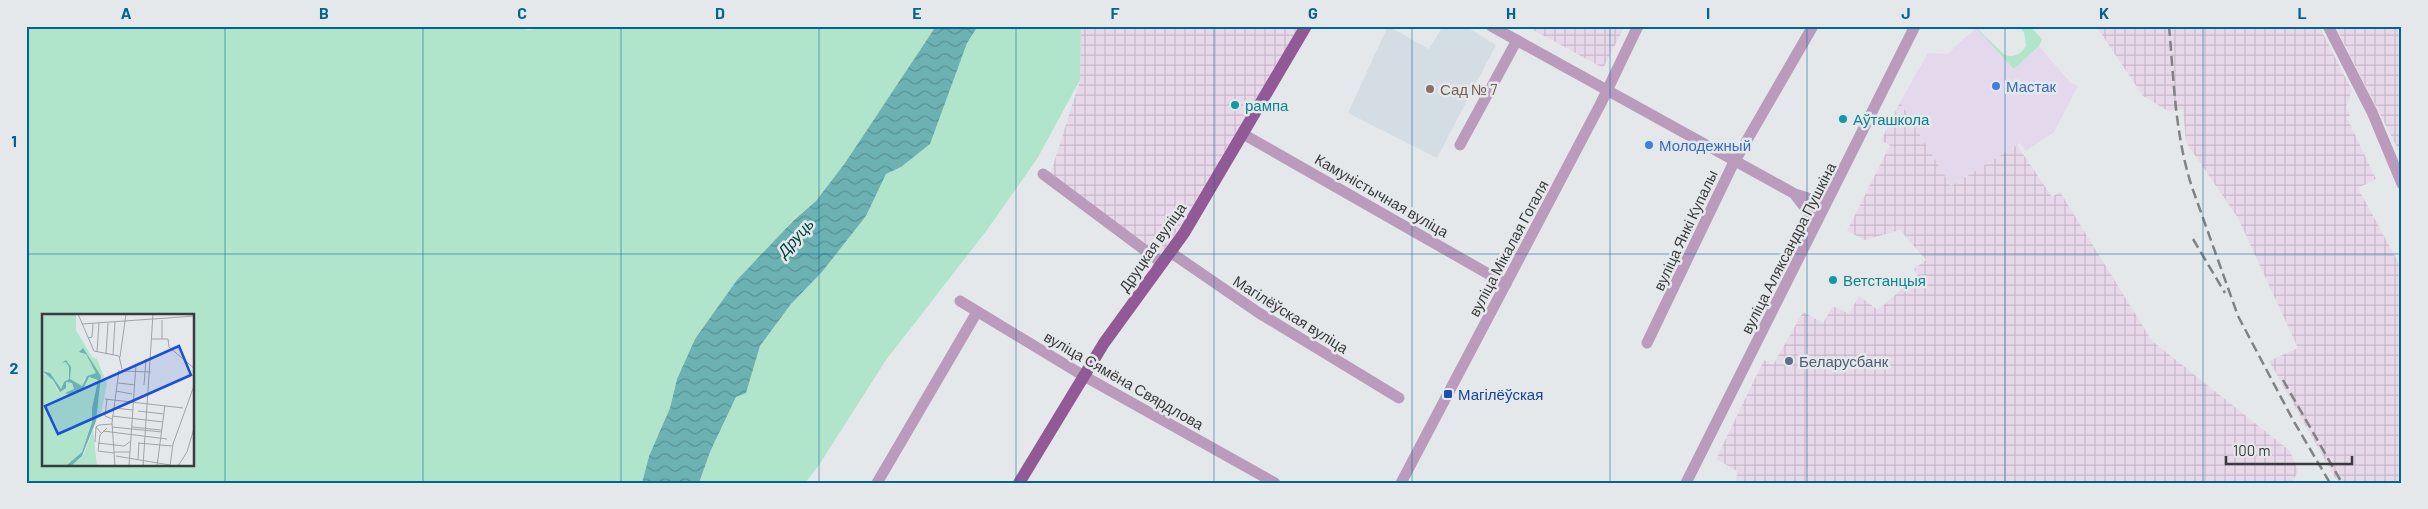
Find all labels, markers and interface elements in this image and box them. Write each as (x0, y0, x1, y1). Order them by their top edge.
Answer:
text: A (121, 3, 132, 22)
text: B (319, 3, 329, 22)
text: C (517, 3, 527, 22)
text: D (715, 3, 725, 22)
text: E (912, 3, 922, 22)
text: F (1111, 3, 1120, 22)
text: G (1308, 3, 1318, 22)
text: H (1506, 3, 1516, 22)
text: I (1706, 3, 1710, 22)
text: J (1901, 3, 1911, 22)
text: K (2099, 3, 2109, 22)
text: L (2297, 3, 2307, 22)
place label: Мастак (2006, 77, 2057, 95)
place label: Сад № 7 (1440, 80, 1497, 98)
marker: Мастак (1990, 80, 2002, 92)
marker: Сад № 7 (1424, 83, 1436, 95)
place label: рампа (1245, 96, 1289, 114)
marker: рампа (1229, 99, 1241, 111)
place label: Аўташкола (1853, 110, 1930, 128)
marker: Аўташкола (1837, 113, 1849, 125)
text: 1 (11, 131, 17, 150)
place label: Молодежный (1659, 136, 1751, 154)
marker: Молодежный (1643, 139, 1655, 151)
street label: Камуністычная вуліца (1312, 149, 1453, 241)
street label: вуліца Аляксандра Пушкіна (1737, 159, 1839, 337)
street label: вуліца Янкі Купалы (1649, 167, 1721, 293)
street label: вуліца Мікалая Гогаля (1464, 177, 1552, 319)
street label: Друцкая вуліца (1115, 198, 1190, 295)
water label: Друць (771, 214, 817, 262)
street label: Магілёўская вуліца (1230, 271, 1352, 357)
place label: Ветстанцыя (1843, 271, 1926, 289)
marker: Ветстанцыя (1827, 274, 1839, 286)
inset map (42, 314, 195, 466)
street label: вуліца Сямёна Свярдлова (1041, 327, 1207, 433)
place label: Беларусбанк (1799, 352, 1889, 370)
marker: Беларусбанк (1783, 355, 1795, 367)
text: 2 (10, 358, 19, 377)
place label: Магілёўская (1458, 385, 1543, 403)
marker: Магілёўская (1442, 388, 1454, 400)
scale bar (2226, 434, 2352, 466)
text: 100 m (2233, 441, 2271, 459)

